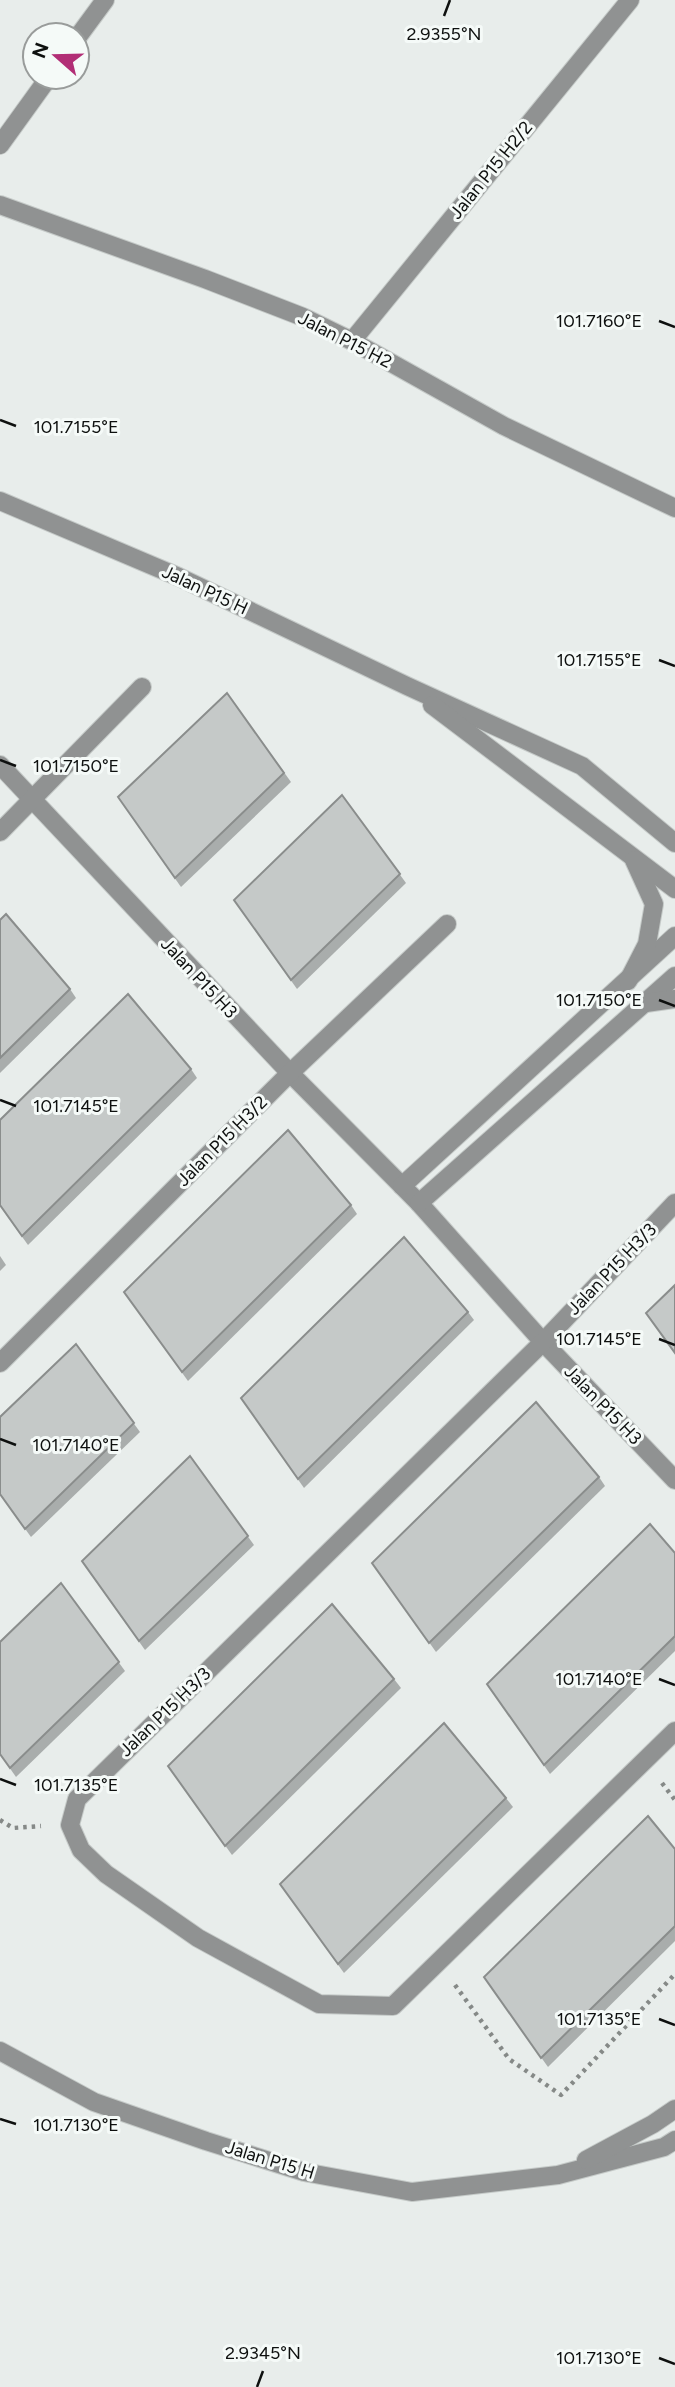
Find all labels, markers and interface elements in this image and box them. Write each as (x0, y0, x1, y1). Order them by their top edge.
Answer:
north arrow (21, 21, 91, 91)
text: 2.9355°N (406, 23, 482, 45)
text: N (27, 40, 54, 61)
street label: Jalan P15 H2/2 (445, 117, 537, 223)
street label: Jalan P15 H2 (294, 307, 396, 373)
text: 101.7160°E (556, 310, 642, 332)
text: 101.7155°E (33, 416, 119, 438)
street label: Jalan P15 H (159, 561, 251, 619)
text: 101.7155°E (556, 649, 642, 671)
text: 101.7150°E (33, 755, 119, 777)
street label: Jalan P15 H3 (156, 933, 242, 1023)
text: 101.7150°E (556, 989, 642, 1011)
street label: Jalan P15 H3/2 (172, 1091, 272, 1191)
text: 101.7145°E (33, 1095, 119, 1117)
street label: Jalan P15 H3/3 (563, 1219, 661, 1319)
text: 101.7145°E (556, 1328, 642, 1350)
street label: Jalan P15 H3 (560, 1361, 646, 1449)
text: 101.7140°E (32, 1434, 120, 1456)
street label: Jalan P15 H3/3 (115, 1663, 215, 1761)
text: 101.7140°E (555, 1668, 643, 1690)
text: 101.7135°E (34, 1774, 118, 1796)
text: 101.7135°E (557, 2008, 641, 2030)
text: 101.7130°E (33, 2114, 119, 2136)
street label: Jalan P15 H (223, 2136, 317, 2184)
text: 2.9345°N (225, 2342, 301, 2364)
text: 101.7130°E (556, 2347, 642, 2369)

